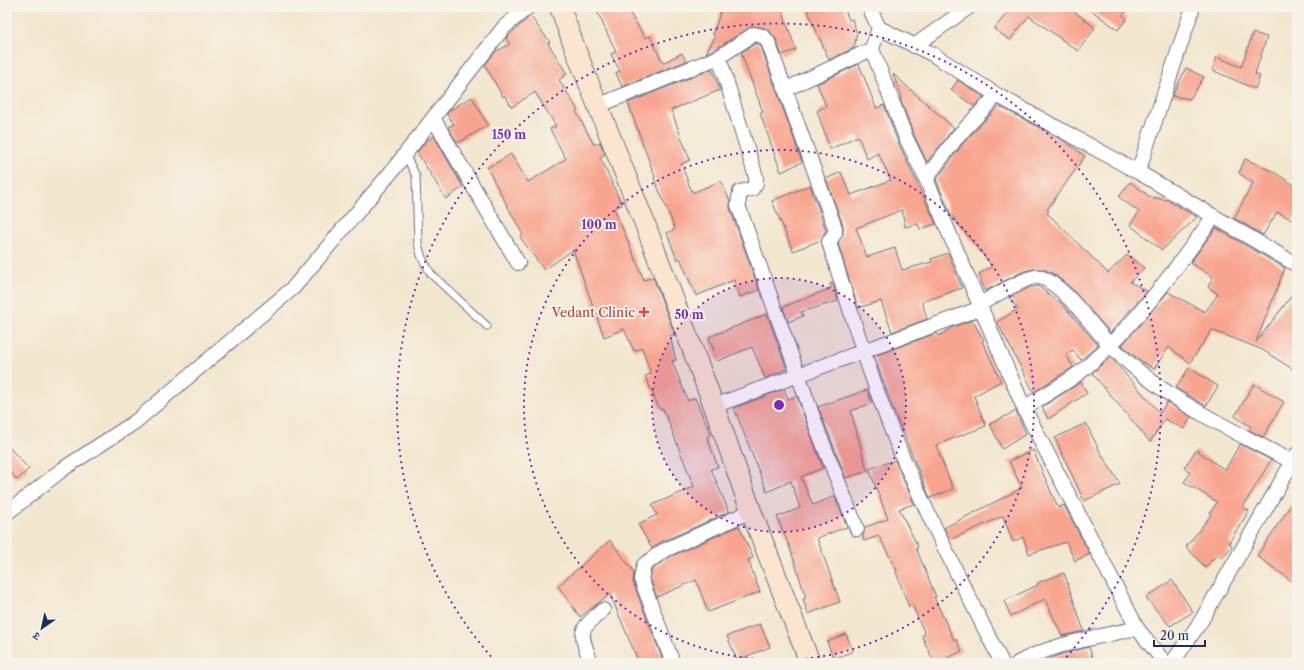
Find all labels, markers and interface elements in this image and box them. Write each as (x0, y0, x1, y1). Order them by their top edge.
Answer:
text: 150 m (492, 127, 526, 142)
text: 100 m (581, 217, 617, 232)
place label: Vedant Clinic (551, 304, 635, 320)
marker: Vedant Clinic (638, 306, 650, 318)
text: 50 m (674, 307, 704, 322)
centre of rings (772, 398, 786, 412)
north arrow (22, 608, 62, 648)
scale bar (1154, 622, 1205, 648)
text: उ (29, 628, 43, 644)
text: 20 m (1160, 628, 1189, 643)

